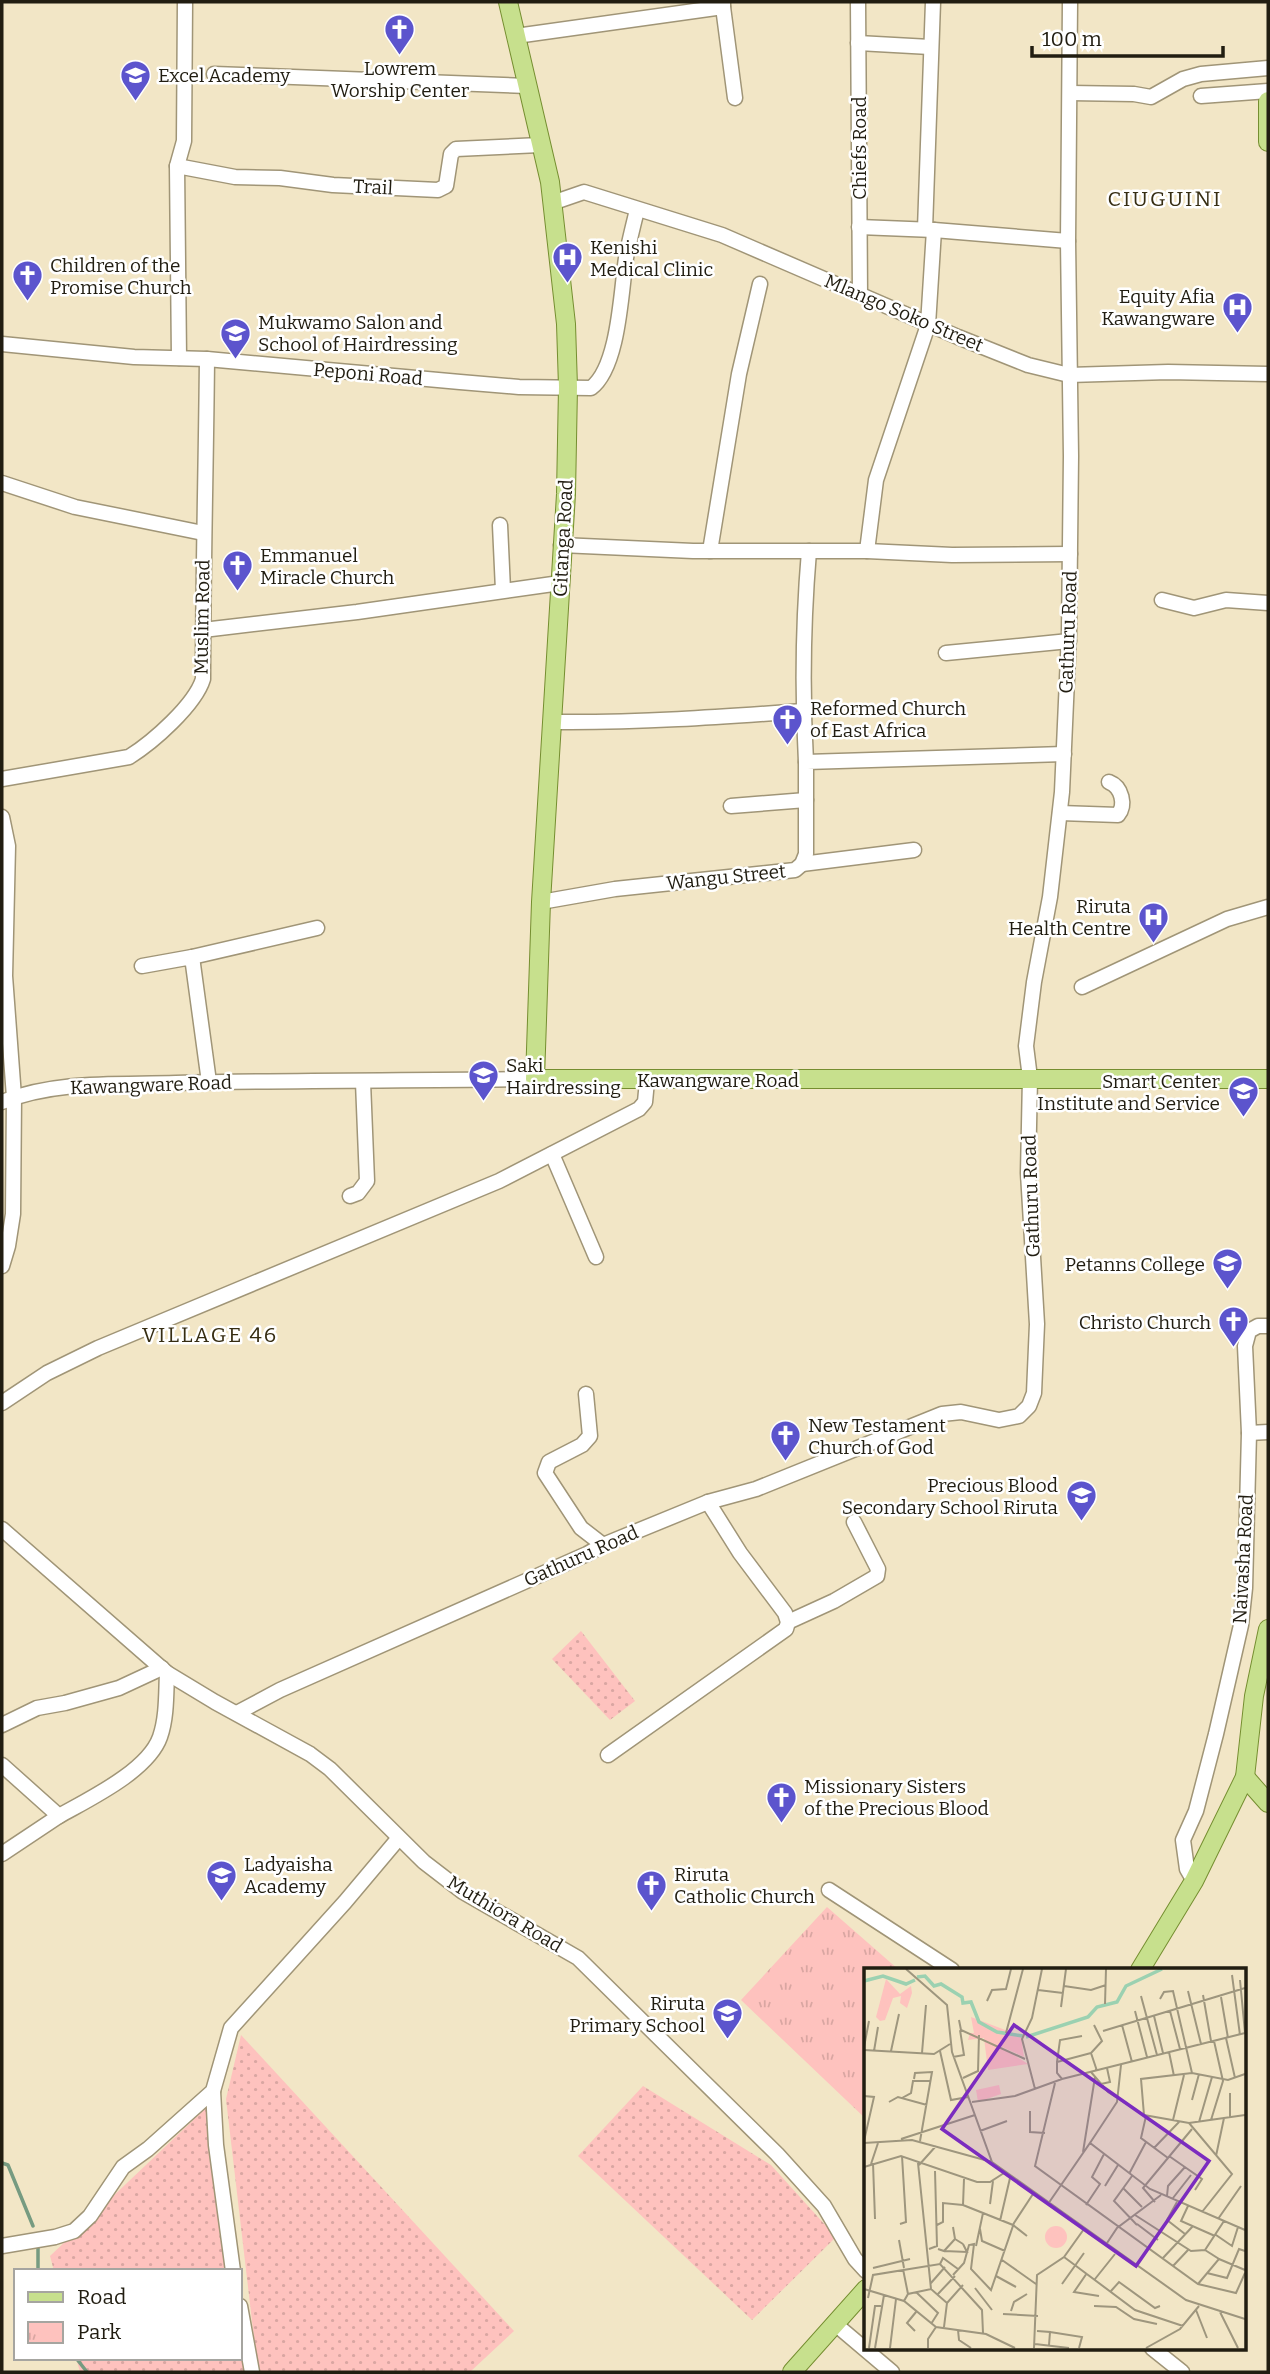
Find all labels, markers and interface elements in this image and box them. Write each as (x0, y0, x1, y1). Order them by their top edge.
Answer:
church icon: Lowrem Worship Center (383, 12, 417, 56)
scale bar (1032, 14, 1223, 58)
text: 100 m (1042, 26, 1102, 52)
place label: Lowrem Worship Center (331, 57, 470, 102)
school or university icon: Excel Academy (118, 58, 152, 102)
place label: Excel Academy (158, 64, 291, 87)
street label: Chiefs Road (848, 96, 871, 200)
street label: Trail (352, 174, 394, 200)
district label: CIUGUINI (1108, 186, 1222, 212)
place label: Kenishi Medical Clinic (590, 236, 714, 281)
hospital icon: Kenishi Medical Clinic (550, 241, 584, 285)
place label: Children of the Promise Church (50, 254, 192, 299)
church icon: Children of the Promise Church (10, 259, 44, 303)
street label: Mlango Soko Street (821, 269, 987, 357)
place label: Equity Afia Kawangware (1101, 285, 1216, 330)
hospital icon: Equity Afia Kawangware (1221, 290, 1255, 334)
place label: Mukwamo Salon and School of Hairdressing (258, 311, 458, 356)
school or university icon: Mukwamo Salon and School of Hairdressing (218, 316, 252, 360)
street label: Peponi Road (312, 358, 424, 390)
street label: Gitanga Road (548, 478, 578, 598)
place label: Emmanuel Miracle Church (260, 544, 394, 589)
church icon: Emmanuel Miracle Church (220, 549, 254, 593)
street label: Muslim Road (189, 559, 215, 675)
street label: Gathuru Road (1054, 570, 1082, 694)
place label: Reformed Church of East Africa (810, 697, 966, 742)
church icon: Reformed Church of East Africa (770, 702, 804, 746)
street label: Wangu Street (665, 859, 787, 895)
place label: Riruta Health Centre (1008, 895, 1132, 940)
hospital icon: Riruta Health Centre (1137, 900, 1171, 944)
place label: Saki Hairdressing (506, 1054, 621, 1099)
school or university icon: Saki Hairdressing (466, 1059, 500, 1103)
street label: Kawangware Road (637, 1069, 799, 1092)
place label: Smart Center Institute and Service (1037, 1070, 1221, 1115)
street label: Kawangware Road (70, 1071, 232, 1099)
school or university icon: Smart Center Institute and Service (1226, 1075, 1260, 1119)
street label: Gathuru Road (1017, 1134, 1045, 1258)
school or university icon: Petanns College (1211, 1247, 1245, 1291)
place label: Petanns College (1065, 1253, 1205, 1276)
church icon: Christo Church (1217, 1305, 1251, 1349)
place label: Christo Church (1079, 1311, 1211, 1334)
district label: VILLAGE 46 (142, 1322, 278, 1348)
place label: New Testament Church of God (808, 1414, 946, 1459)
church icon: New Testament Church of God (768, 1419, 802, 1463)
place label: Precious Blood Secondary School Riruta (842, 1474, 1059, 1519)
school or university icon: Precious Blood Secondary School Riruta (1064, 1479, 1098, 1523)
street label: Naivasha Road (1228, 1493, 1258, 1625)
street label: Gathuru Road (520, 1520, 642, 1592)
place label: Missionary Sisters of the Precious Blood (804, 1775, 989, 1820)
church icon: Missionary Sisters of the Precious Blood (764, 1780, 798, 1824)
place label: Ladyaisha Academy (244, 1853, 333, 1898)
school or university icon: Ladyaisha Academy (204, 1858, 238, 1902)
place label: Riruta Catholic Church (674, 1863, 815, 1908)
church icon: Riruta Catholic Church (634, 1868, 668, 1912)
street label: Muthiora Road (443, 1871, 567, 1957)
inset map (864, 1968, 1246, 2350)
place label: Riruta Primary School (569, 1992, 706, 2037)
school or university icon: Riruta Primary School (711, 1997, 745, 2041)
legend (14, 2269, 242, 2360)
text: Road (77, 2284, 126, 2310)
text: Park (77, 2319, 121, 2345)

